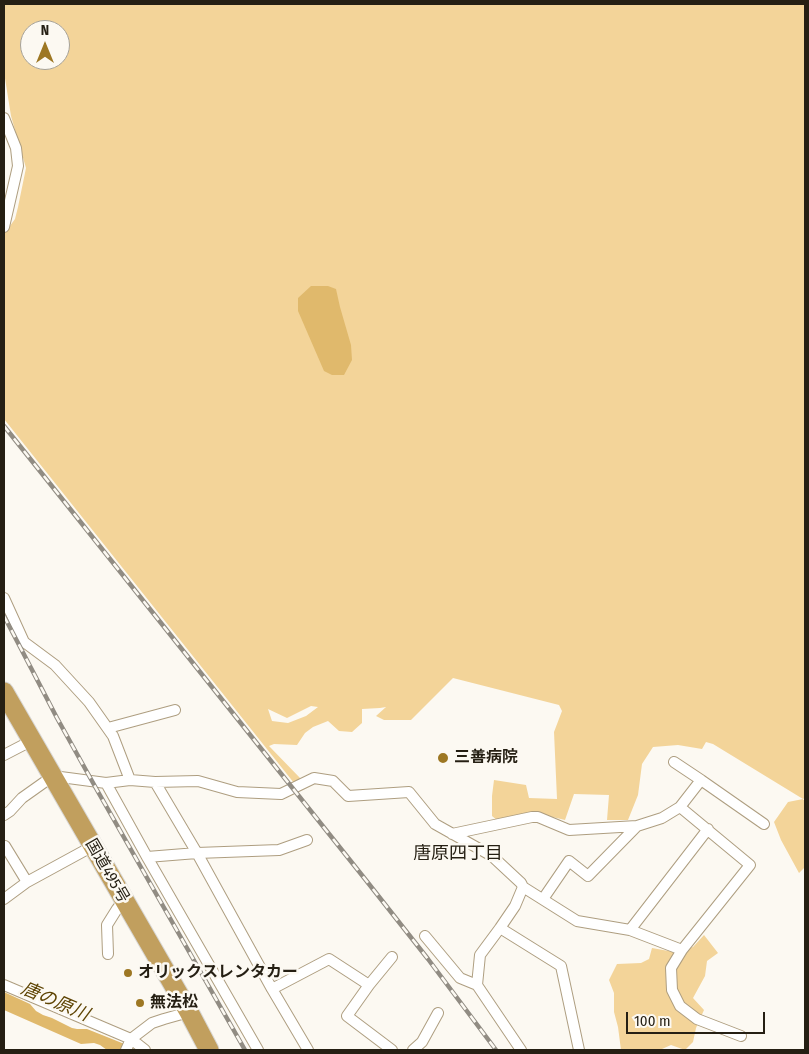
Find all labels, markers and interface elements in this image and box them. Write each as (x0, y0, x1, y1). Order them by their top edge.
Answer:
north arrow (20, 20, 70, 70)
text: N (41, 22, 49, 39)
place label: 三善病院 (454, 748, 518, 768)
marker: 三善病院 (436, 751, 450, 765)
street label: 国道495号 (81, 836, 133, 906)
district label: 唐原四丁目 (413, 843, 503, 865)
place label: オリックスレンタカー (138, 963, 298, 983)
marker: オリックスレンタカー (122, 967, 134, 979)
water label: 唐の原川 (18, 978, 92, 1026)
place label: 無法松 (150, 993, 198, 1013)
marker: 無法松 (134, 997, 146, 1009)
scale bar (629, 1002, 768, 1034)
text: 100 m (634, 1012, 671, 1030)

